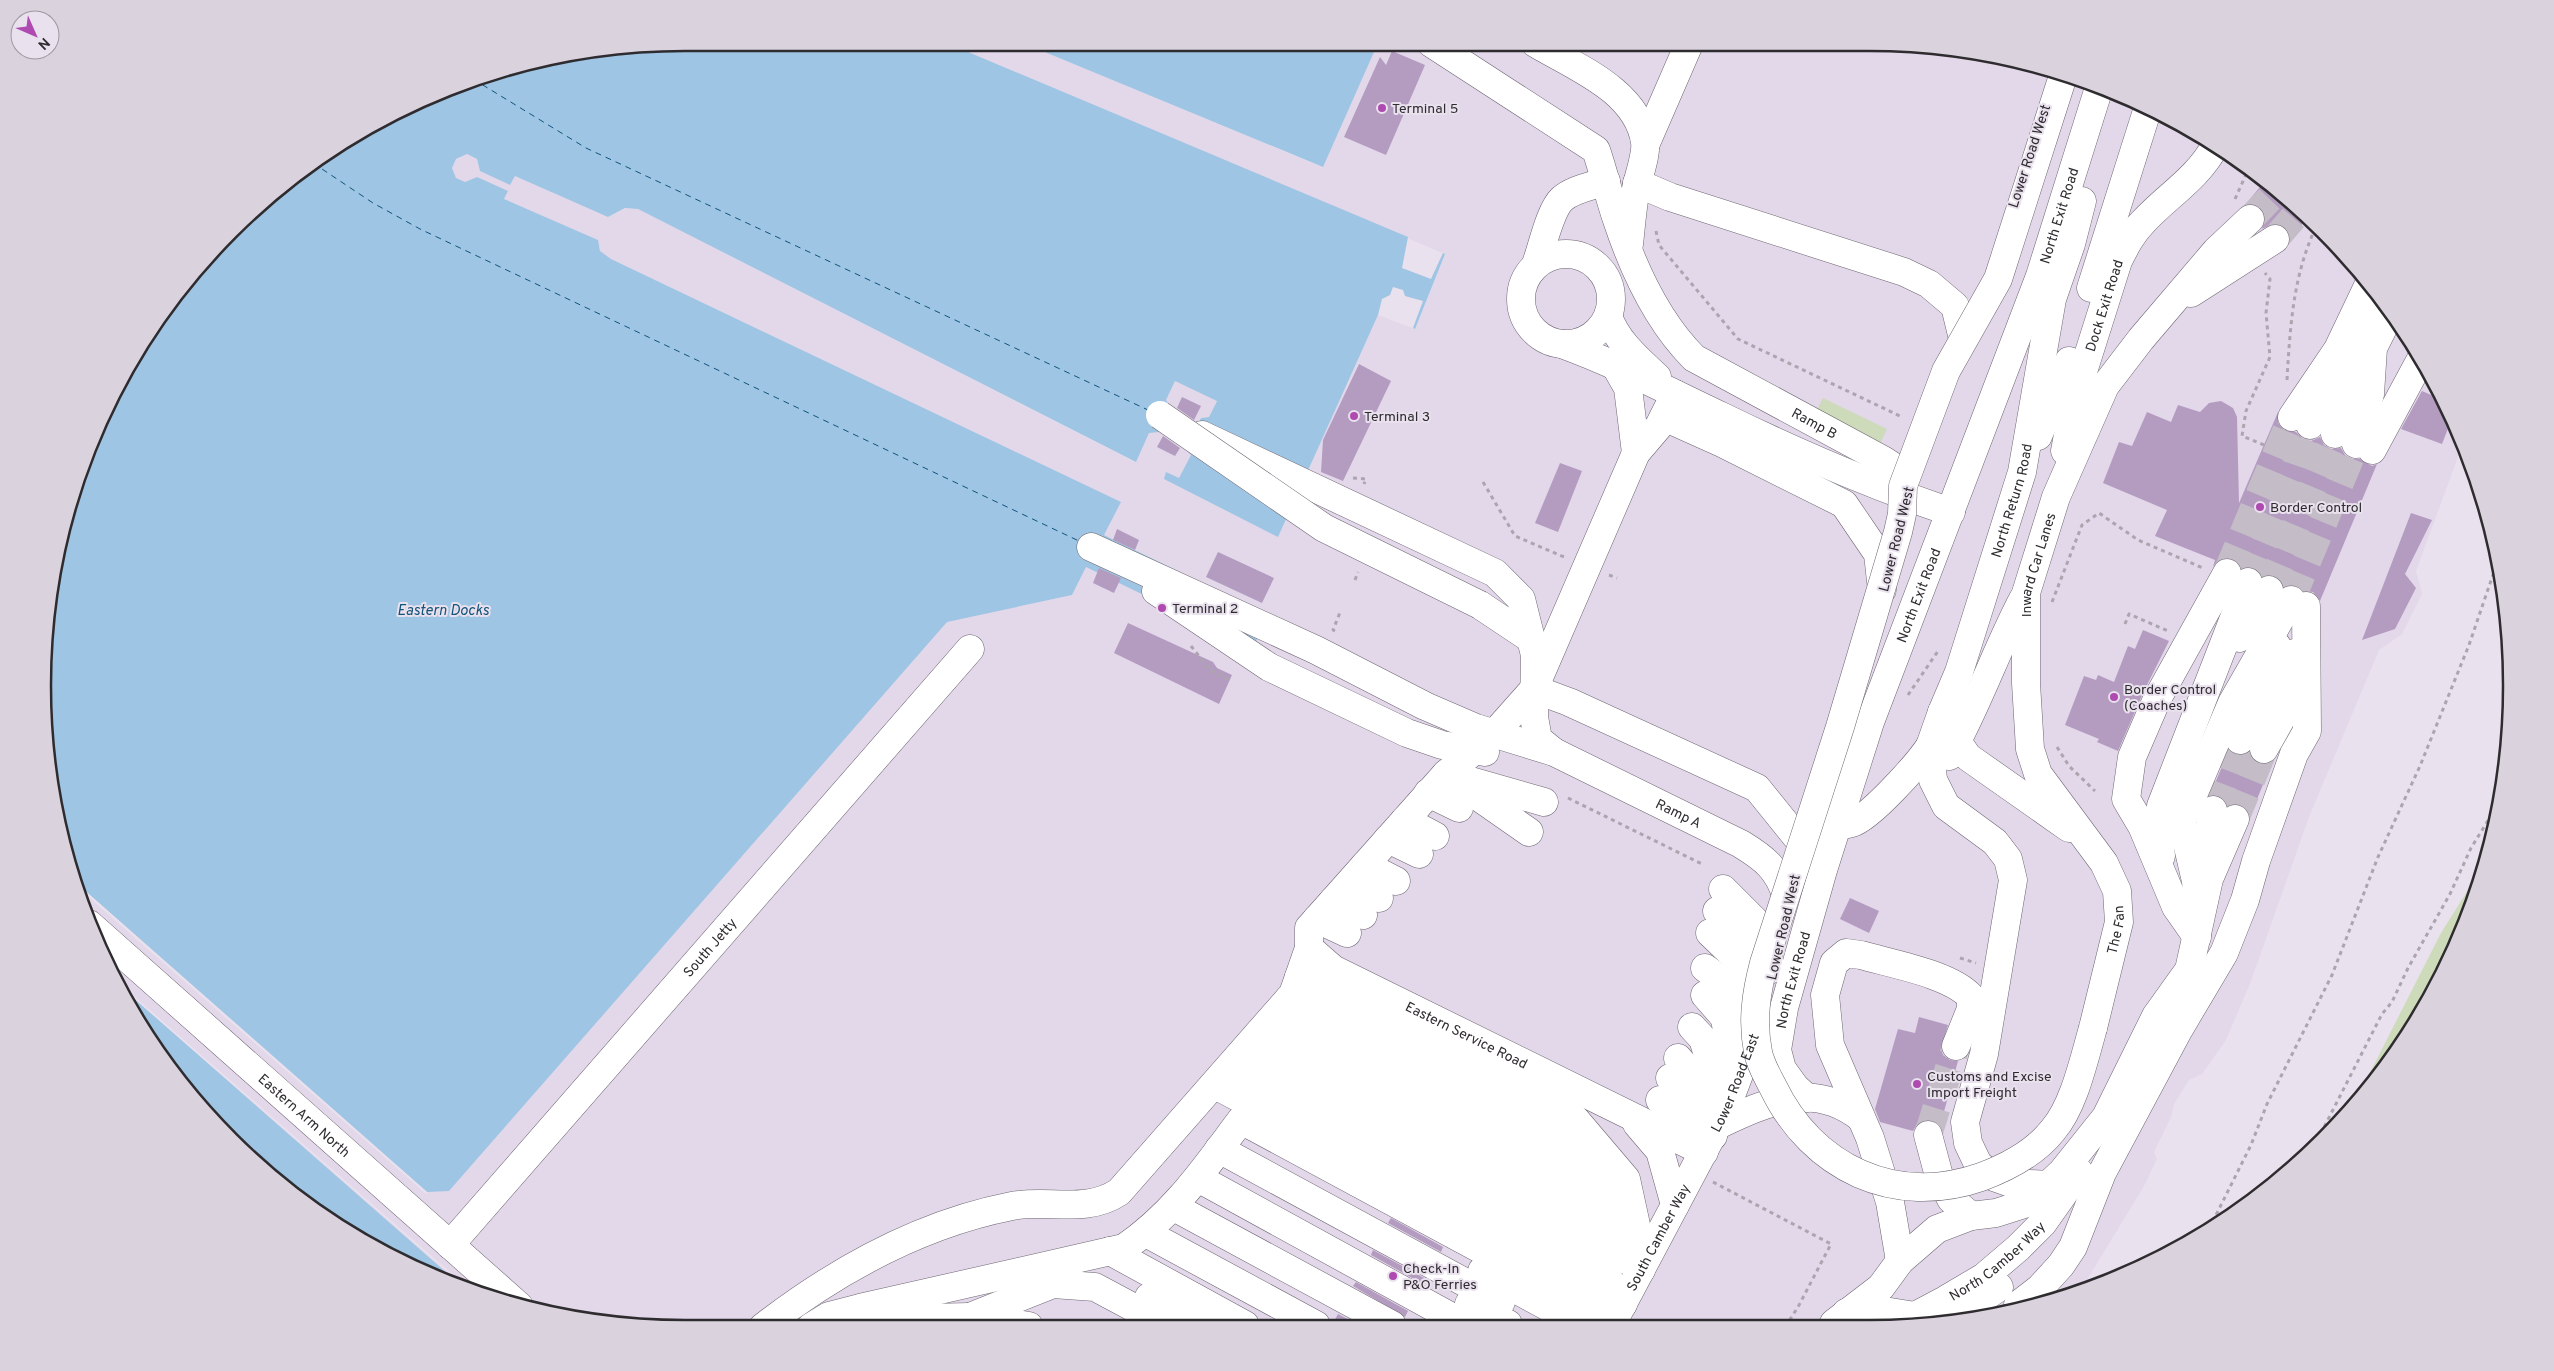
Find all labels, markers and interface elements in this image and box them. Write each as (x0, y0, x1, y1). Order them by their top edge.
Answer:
north arrow (10, 10, 60, 60)
text: N (34, 34, 53, 53)
place label: Terminal 5 (1392, 101, 1458, 118)
marker: Terminal 5 (1376, 102, 1388, 114)
street label: Lower Road West (2006, 103, 2055, 210)
street label: North Exit Road (2037, 166, 2083, 266)
street label: Dock Exit Road (2083, 258, 2128, 354)
street label: Ramp B (1788, 405, 1839, 444)
place label: Terminal 3 (1364, 409, 1430, 426)
marker: Terminal 3 (1348, 410, 1360, 422)
street label: North Return Road (1989, 442, 2037, 560)
street label: Lower Road West (1876, 485, 1919, 594)
place label: Border Control (2270, 500, 2362, 517)
marker: Border Control (2254, 501, 2266, 513)
street label: Inward Car Lanes (2018, 511, 2061, 617)
street label: North Exit Road (1894, 546, 1945, 645)
place label: Terminal 2 (1172, 601, 1238, 618)
water label: Eastern Docks (397, 602, 489, 621)
marker: Terminal 2 (1156, 602, 1168, 614)
place label: Border Control (Coaches) (2124, 682, 2216, 715)
marker: Border Control (Coaches) (2108, 691, 2120, 703)
street label: Ramp A (1652, 796, 1704, 833)
street label: Lower Road West (1764, 873, 1805, 982)
street label: The Fan (2104, 905, 2129, 956)
street label: South Jetty (681, 915, 741, 981)
street label: North Exit Road (1774, 930, 1815, 1030)
street label: Eastern Service Road (1402, 999, 1530, 1074)
street label: Lower Road East (1708, 1032, 1764, 1136)
place label: Customs and Excise Import Freight (1927, 1069, 2052, 1102)
street label: Eastern Arm North (254, 1071, 353, 1162)
marker: Customs and Excise Import Freight (1911, 1078, 1923, 1090)
street label: South Camber Way (1624, 1182, 1695, 1295)
street label: North Camber Way (1947, 1219, 2050, 1305)
place label: Check-In P&O Ferries (1403, 1261, 1477, 1294)
marker: Check-In P&O Ferries (1387, 1270, 1399, 1282)

